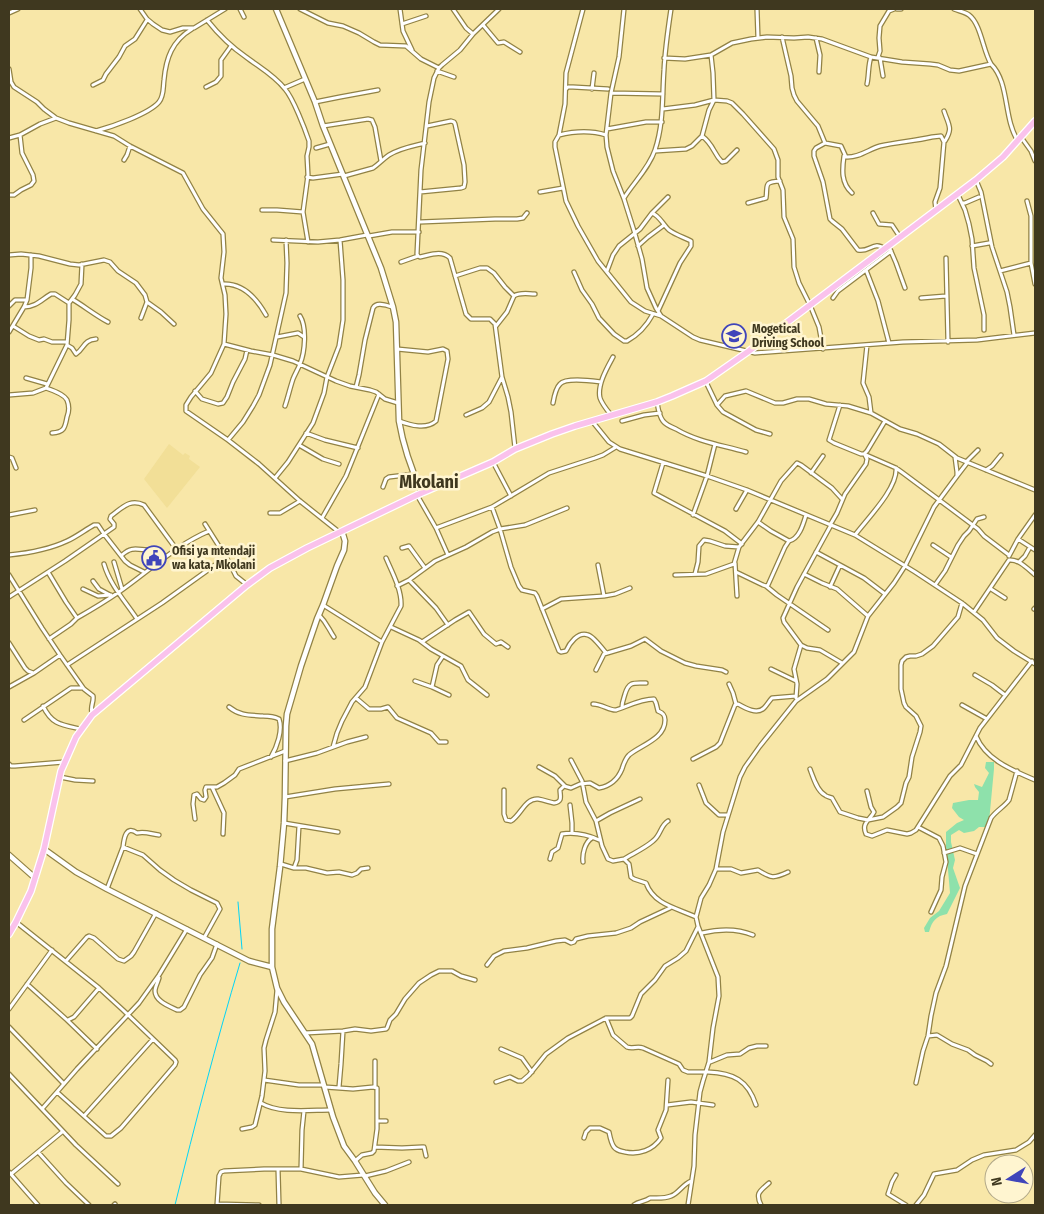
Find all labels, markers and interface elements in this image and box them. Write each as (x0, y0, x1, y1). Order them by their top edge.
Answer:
place label: Mogetical Driving School (752, 322, 825, 350)
school or university icon: Mogetical Driving School (721, 323, 747, 349)
district label: Mkolani (399, 471, 459, 493)
place label: Ofisi ya mtendaji wa kata, Mkolani (172, 544, 255, 572)
public building icon: Ofisi ya mtendaji wa kata, Mkolani (141, 545, 167, 571)
north arrow (984, 1154, 1034, 1204)
text: N (988, 1176, 1006, 1187)

